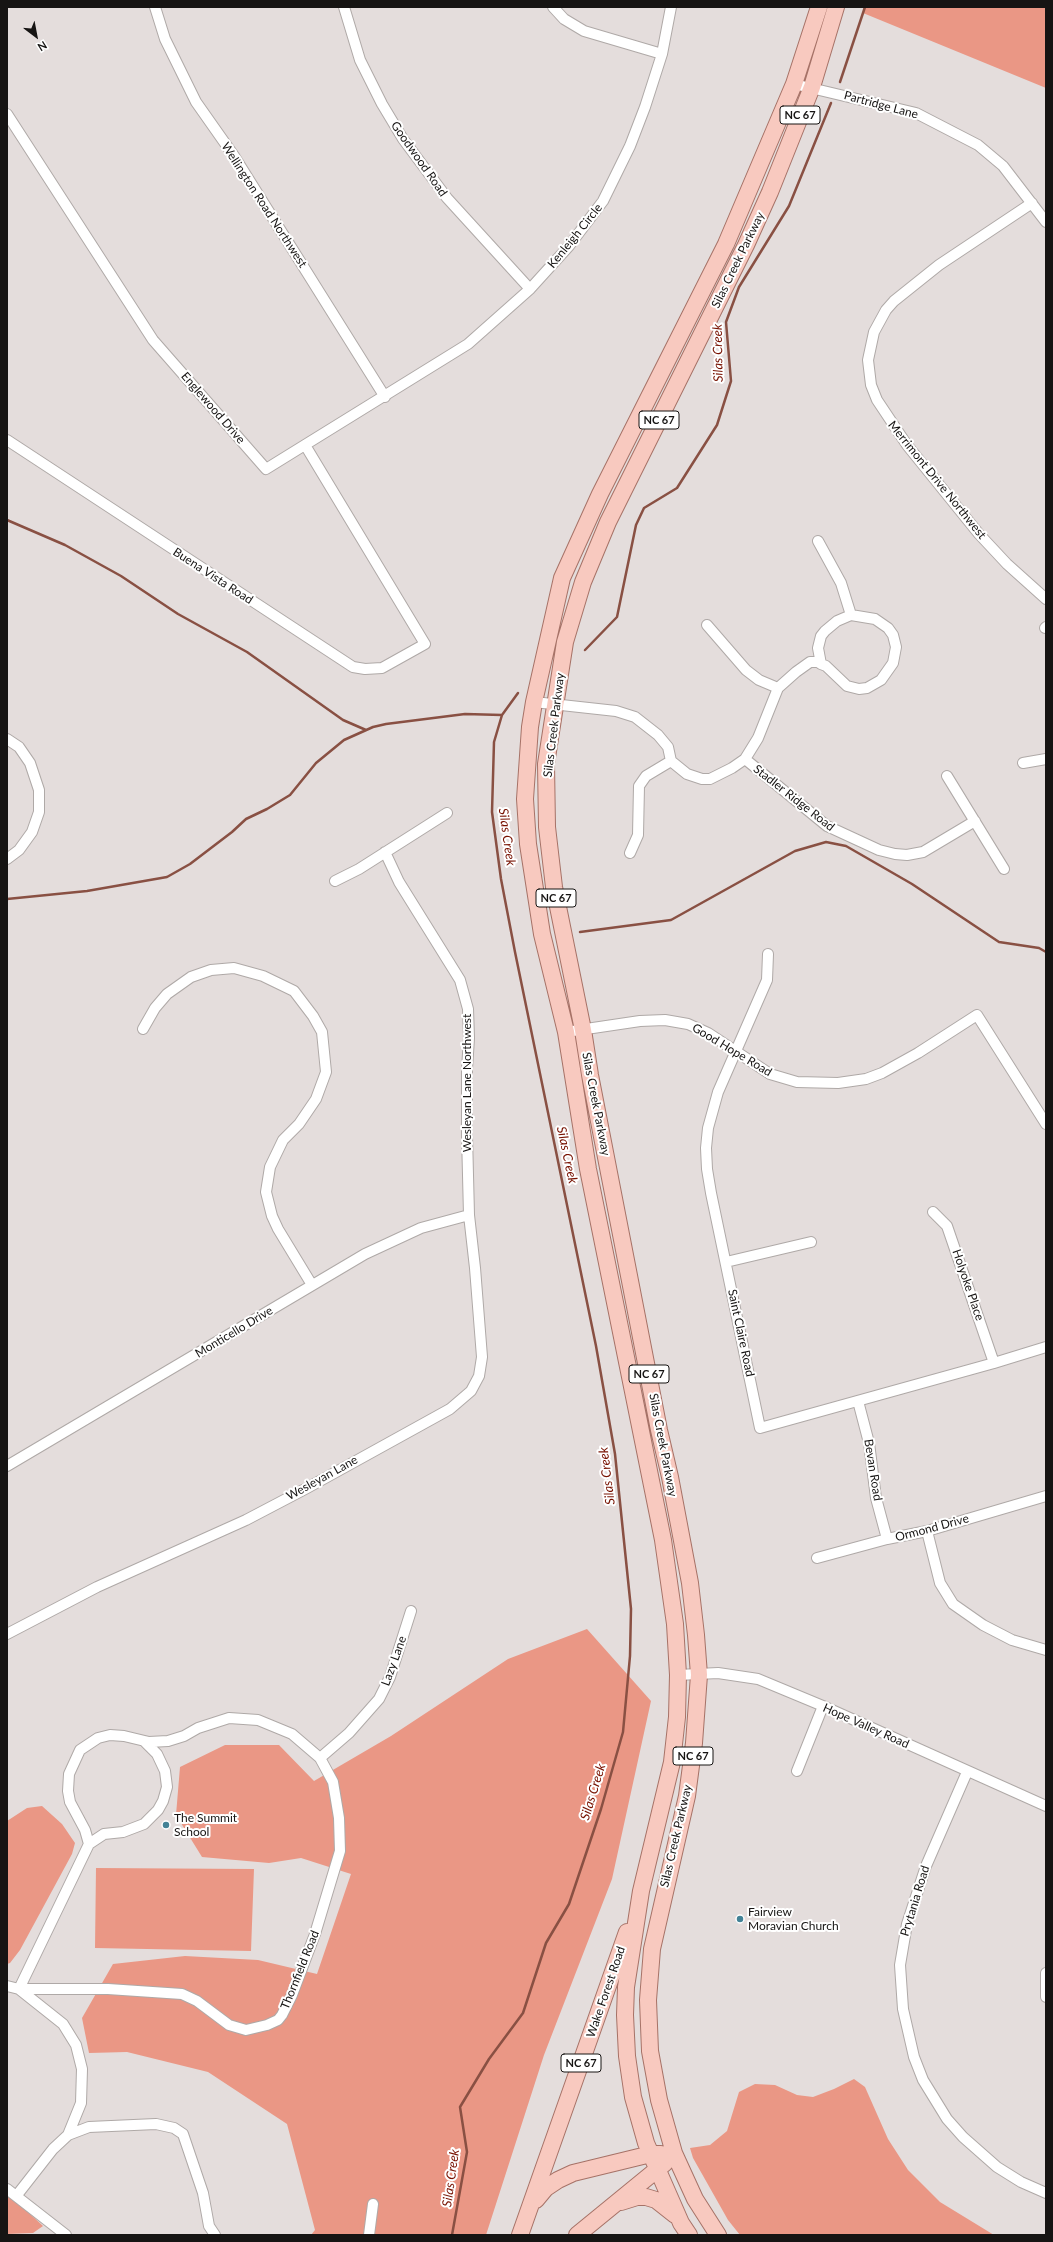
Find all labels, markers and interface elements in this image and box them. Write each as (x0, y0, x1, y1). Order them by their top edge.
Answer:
north arrow (16, 16, 56, 56)
text: N (36, 39, 50, 54)
street label: Partridge Lane (842, 88, 920, 122)
road number: NC 67 (780, 106, 820, 124)
street label: Goodwood Road (388, 119, 450, 199)
street label: Wellington Road Northwest (218, 140, 310, 270)
street label: Kenleigh Circle (545, 201, 605, 271)
street label: Silas Creek Parkway (708, 210, 768, 310)
water label: Silas Creek (710, 324, 726, 382)
street label: Englewood Drive (178, 369, 248, 447)
road number: NC 67 (639, 411, 679, 429)
street label: Merrimont Drive Northwest (885, 418, 989, 542)
street label: Buena Vista Road (170, 545, 256, 607)
street label: Silas Creek Parkway (540, 672, 568, 778)
street label: Stadler Ridge Road (751, 762, 837, 834)
water label: Silas Creek (495, 807, 519, 867)
road number: NC 67 (536, 889, 576, 907)
street label: Wesleyan Lane Northwest (460, 1014, 474, 1152)
street label: Good Hope Road (689, 1020, 775, 1080)
street label: Silas Creek Parkway (579, 1051, 613, 1157)
water label: Silas Creek (553, 1125, 581, 1185)
street label: Holyoke Place (949, 1247, 987, 1323)
street label: Saint Claire Road (725, 1288, 757, 1378)
street label: Monticello Drive (193, 1303, 275, 1361)
road number: NC 67 (629, 1365, 669, 1383)
street label: Silas Creek Parkway (646, 1392, 680, 1498)
street label: Bevan Road (861, 1438, 885, 1502)
water label: Silas Creek (596, 1446, 618, 1506)
street label: Wesleyan Lane (284, 1452, 360, 1504)
street label: Ormond Drive (894, 1511, 970, 1545)
street label: Lazy Lane (378, 1634, 410, 1688)
street label: Hope Valley Road (821, 1701, 911, 1751)
road number: NC 67 (673, 1747, 713, 1765)
water label: Silas Creek (577, 1762, 609, 1822)
street label: Silas Creek Parkway (657, 1783, 695, 1889)
place label: The Summit School (174, 1811, 237, 1839)
marker: The Summit School (161, 1820, 171, 1830)
street label: Prytania Road (897, 1864, 933, 1938)
place label: Fairview Moravian Church (748, 1905, 839, 1933)
marker: Fairview Moravian Church (735, 1914, 745, 1924)
street label: Thornfield Road (278, 1928, 322, 2012)
street label: Wake Forest Road (584, 1944, 628, 2040)
road number: NC 67 (561, 2054, 601, 2072)
water label: Silas Creek (439, 2148, 463, 2208)

